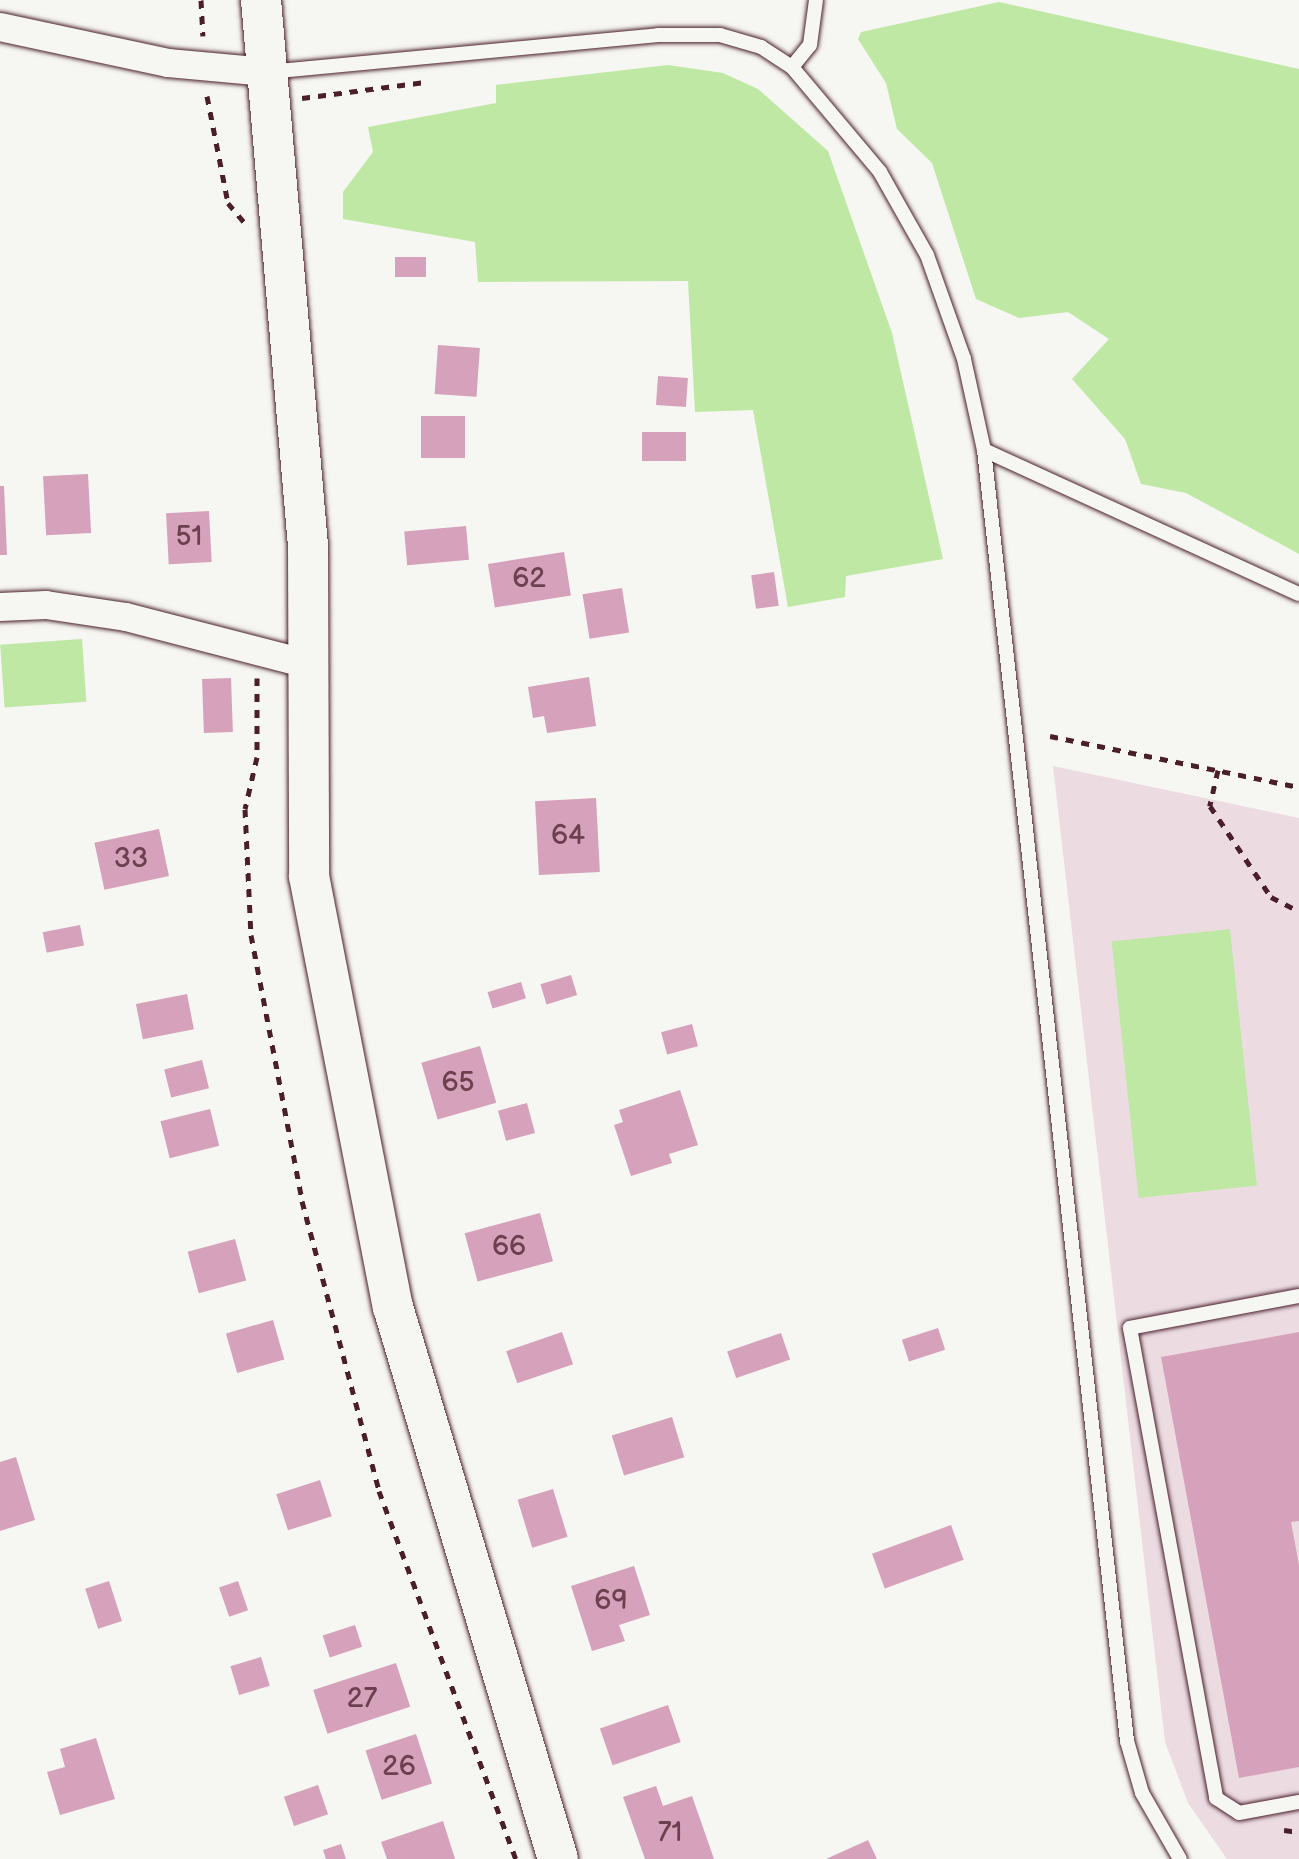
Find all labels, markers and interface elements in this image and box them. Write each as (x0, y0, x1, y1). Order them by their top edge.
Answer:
house number: 51 (176, 520, 202, 554)
house number: 62 (512, 562, 546, 596)
house number: 64 (551, 819, 585, 853)
house number: 33 (114, 842, 148, 876)
house number: 65 (441, 1066, 475, 1100)
house number: 66 (492, 1230, 526, 1264)
house number: 69 (594, 1584, 628, 1618)
house number: 27 (347, 1682, 377, 1716)
house number: 26 (382, 1750, 416, 1784)
house number: 71 (658, 1816, 682, 1850)

